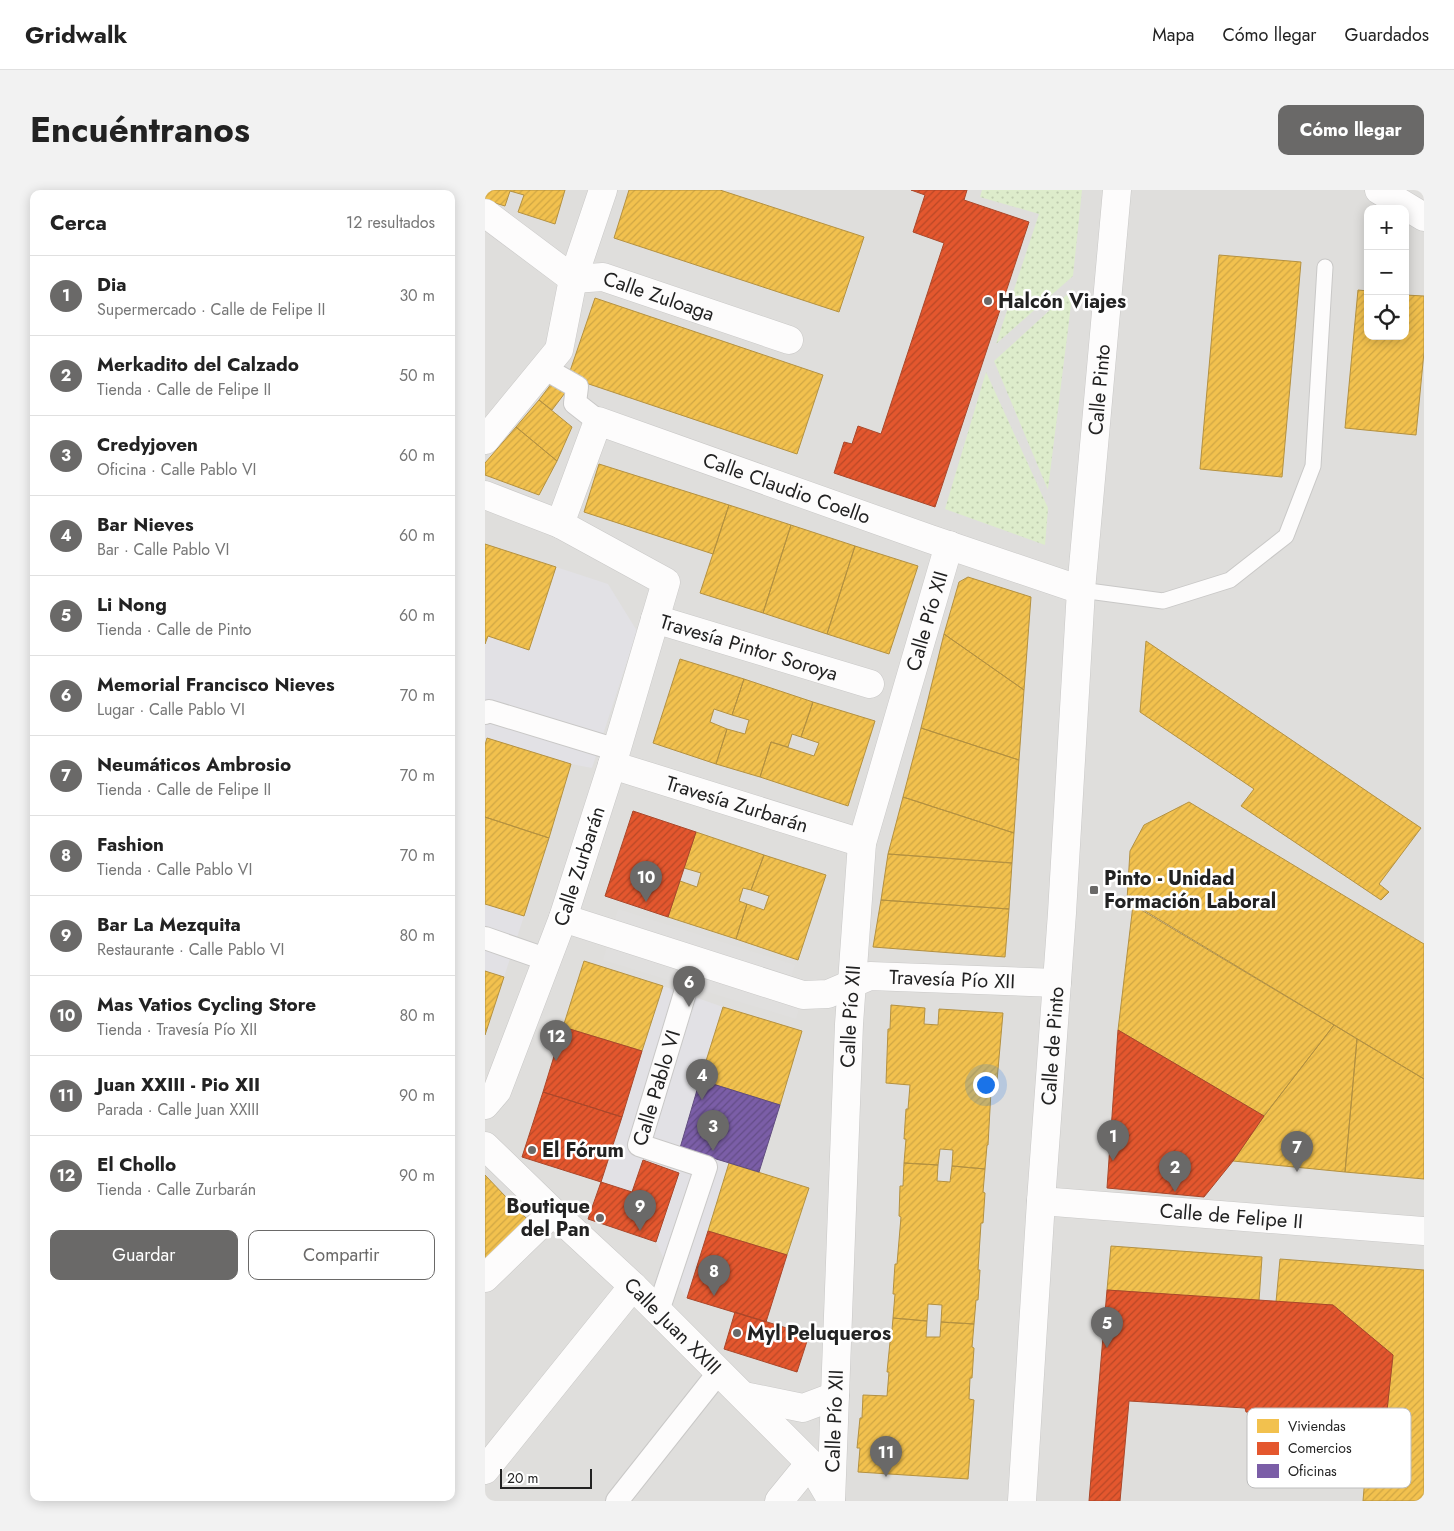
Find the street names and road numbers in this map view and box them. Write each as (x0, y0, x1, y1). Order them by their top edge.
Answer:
street label: Calle Zuloaga (599, 264, 718, 329)
street label: Calle Pinto (1081, 343, 1118, 437)
street label: Calle Claudio Coello (699, 445, 874, 532)
street label: Calle Pío XII (899, 568, 956, 675)
street label: Travesía Pintor Soroya (656, 607, 841, 688)
street label: Travesía Zurbarán (662, 769, 812, 840)
street label: Calle Zurbarán (546, 802, 613, 930)
street label: Travesía Pío XII (889, 963, 1016, 996)
street label: Calle Pío XII (833, 964, 868, 1068)
street label: Calle de Pinto (1034, 986, 1072, 1106)
street label: Calle Pablo VI (626, 1026, 688, 1150)
street label: Calle de Felipe II (1159, 1196, 1304, 1236)
street label: Calle Juan XXIII (617, 1271, 728, 1381)
street label: Calle Pío XII (818, 1369, 851, 1473)

